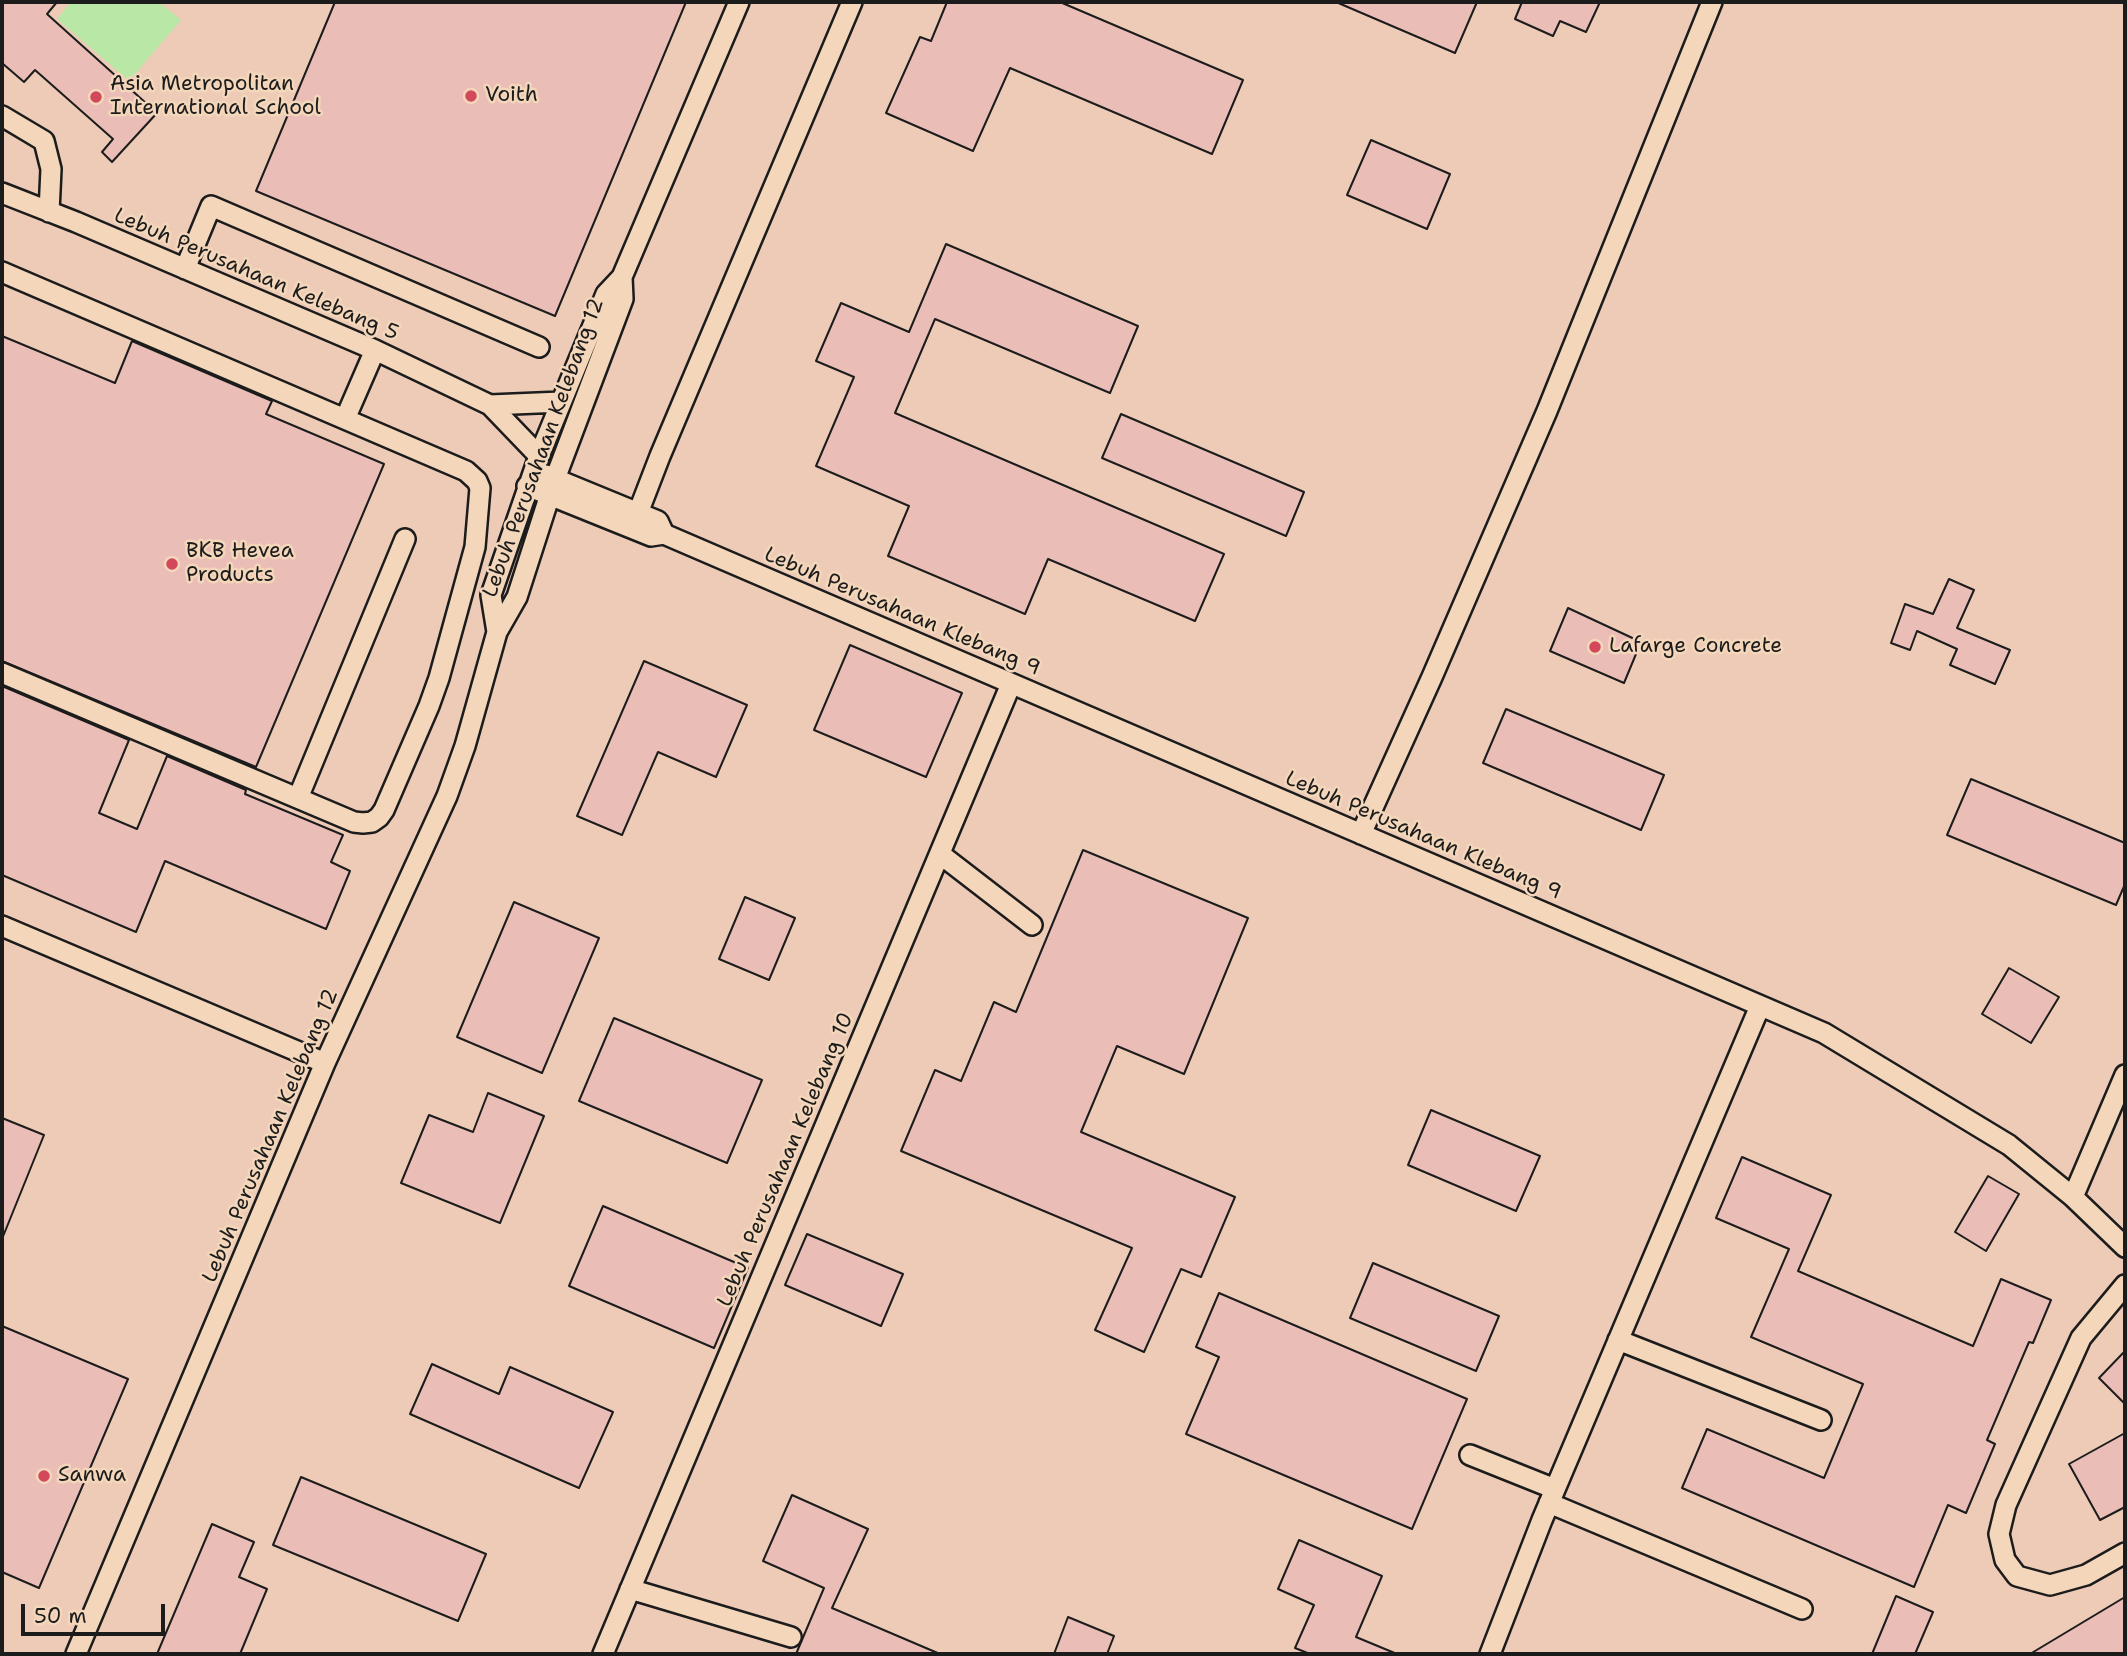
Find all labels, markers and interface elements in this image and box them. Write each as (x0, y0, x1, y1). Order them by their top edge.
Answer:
place label: Asia Metropolitan International School (110, 72, 321, 122)
place label: Voith (485, 83, 538, 109)
marker: Voith (463, 88, 479, 104)
marker: Asia Metropolitan International School (88, 89, 104, 105)
street label: Lebuh Perusahaan Kelebang 5 (110, 203, 402, 347)
street label: Lebuh Perusahaan Kelebang 12 (478, 295, 610, 601)
place label: BKB Hevea Products (186, 539, 294, 589)
street label: Lebuh Perusahaan Klebang 9 (760, 542, 1044, 682)
marker: BKB Hevea Products (164, 556, 180, 572)
place label: Lafarge Concrete (1609, 634, 1782, 660)
marker: Lafarge Concrete (1587, 639, 1603, 655)
street label: Lebuh Perusahaan Klebang 9 (1281, 766, 1565, 906)
street label: Lebuh Perusahaan Kelebang 12 (198, 985, 344, 1287)
street label: Lebuh Perusahaan Kelebang 10 (713, 1009, 859, 1311)
place label: Sanwa (58, 1463, 126, 1489)
marker: Sanwa (36, 1468, 52, 1484)
scale bar (24, 1590, 168, 1634)
text: 50 m (34, 1602, 87, 1630)

